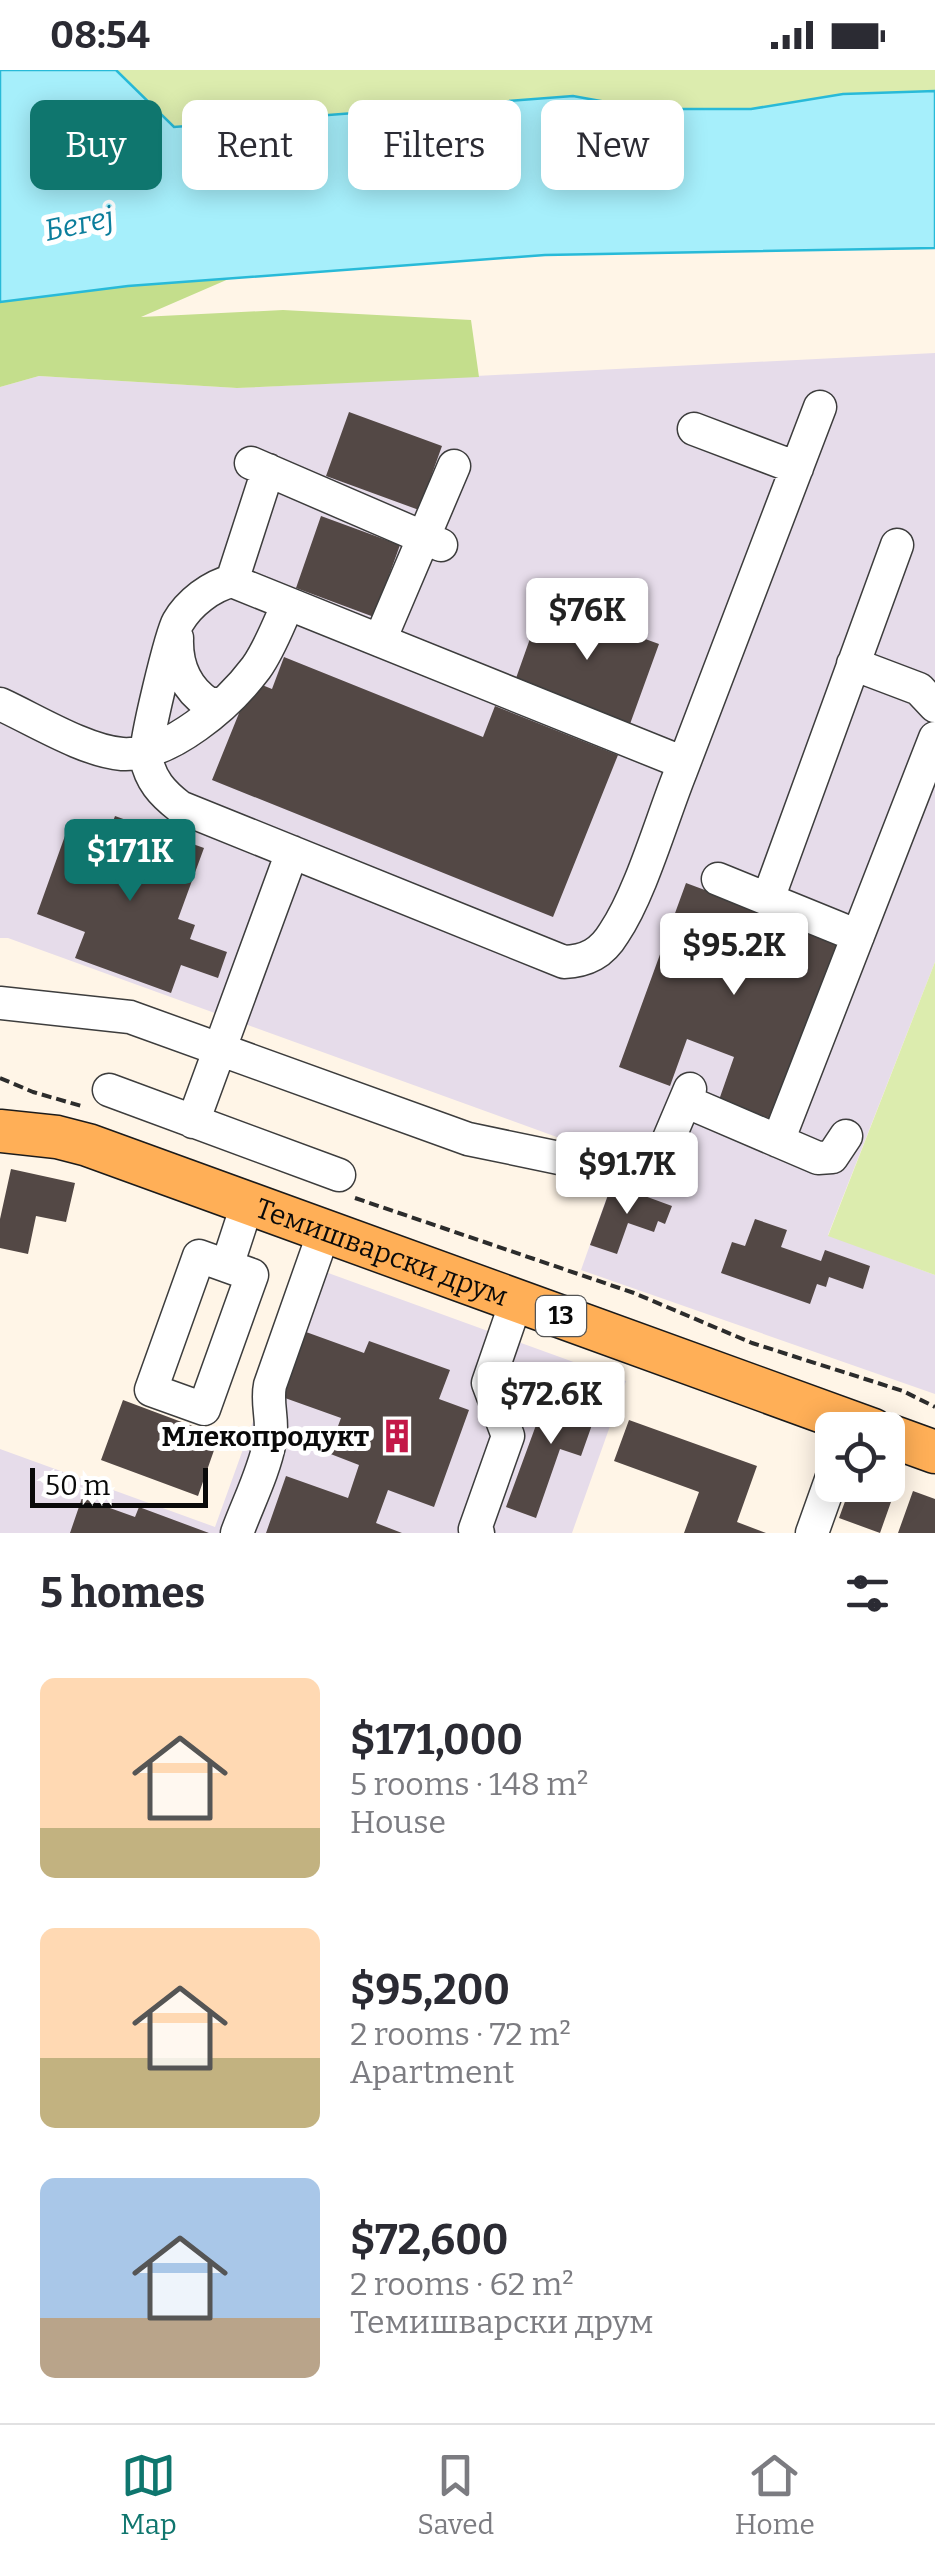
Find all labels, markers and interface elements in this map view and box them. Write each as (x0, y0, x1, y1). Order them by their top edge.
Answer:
text: 08:54 (50, 12, 150, 58)
chip: Buy (30, 100, 162, 190)
chip: Rent (182, 100, 328, 190)
chip: Filters (348, 100, 521, 190)
chip: New (541, 100, 684, 190)
water label: Бегеј (41, 199, 117, 249)
pin: $76K (528, 578, 646, 663)
text: $76K (548, 591, 626, 629)
pin: $171K (60, 819, 200, 904)
text: $171K (86, 832, 174, 870)
pin: $95.2K (653, 913, 815, 998)
text: $95.2K (682, 926, 786, 964)
pin: $91.7K (546, 1132, 708, 1217)
text: $91.7K (578, 1145, 676, 1183)
street label: Темишварски друм (251, 1191, 512, 1313)
road number: 13 (536, 1296, 586, 1336)
pin: $72.6K (470, 1362, 632, 1447)
text: $72.6K (500, 1375, 602, 1413)
map controls (815, 1412, 905, 1502)
button: locate (815, 1412, 905, 1502)
building icon: Млекопродукт (378, 1417, 416, 1455)
place label: Млекопродукт (162, 1420, 370, 1453)
scale bar (30, 1463, 208, 1508)
text: 50 m (45, 1469, 110, 1502)
icon: filters (840, 1566, 895, 1621)
text: 5 homes (40, 1568, 205, 1618)
text: $171,000 (350, 1715, 523, 1765)
icon: home (120, 1718, 240, 1838)
text: 5 rooms · 148 m² (350, 1765, 588, 1803)
text: House (350, 1803, 446, 1841)
text: $95,200 (350, 1965, 510, 2015)
icon: home (120, 1968, 240, 2088)
text: 2 rooms · 72 m² (350, 2015, 571, 2053)
text: Apartment (350, 2053, 514, 2091)
text: $72,600 (350, 2215, 508, 2265)
icon: home (120, 2218, 240, 2338)
text: 2 rooms · 62 m² (350, 2265, 574, 2303)
text: Темишварски друм (350, 2303, 653, 2341)
tab: Map (120, 2448, 177, 2541)
tab: Saved (417, 2448, 494, 2541)
tab: Home (735, 2448, 815, 2541)

